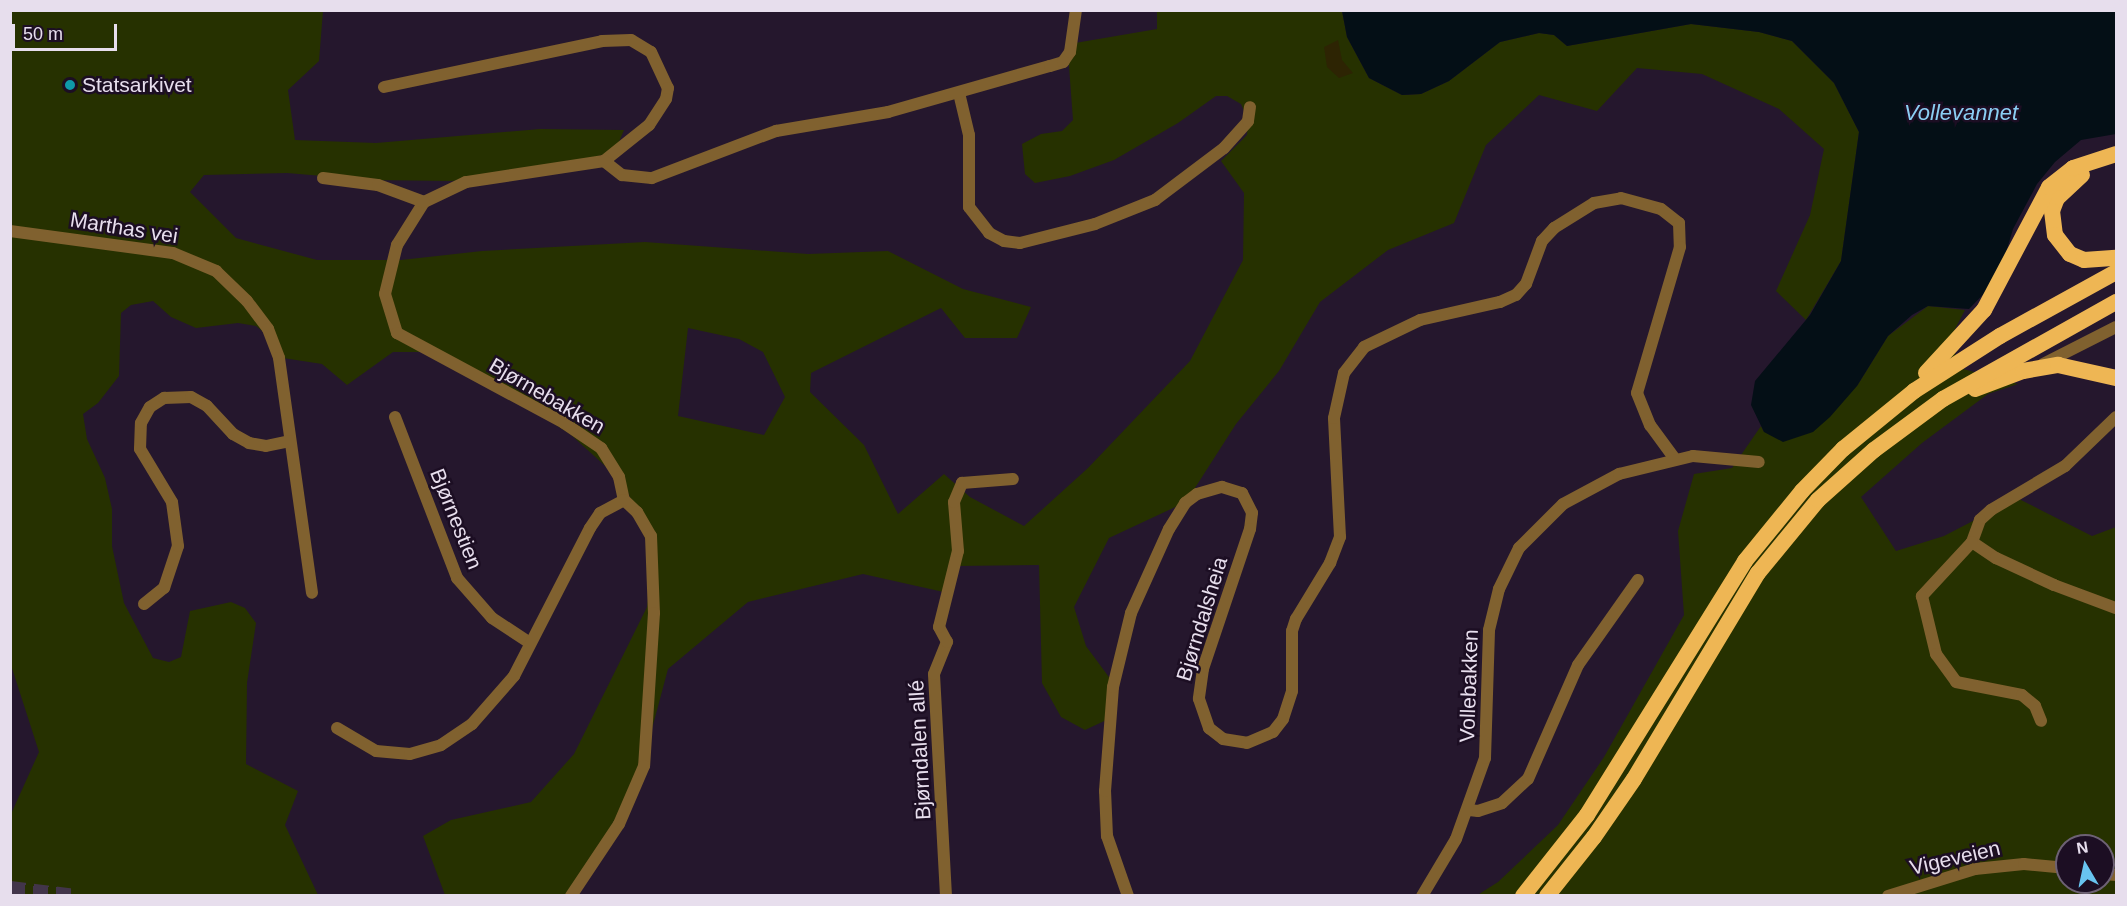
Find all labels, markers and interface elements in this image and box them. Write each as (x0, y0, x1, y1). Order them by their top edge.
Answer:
scale bar (15, 12, 120, 50)
text: 50 m (23, 24, 63, 44)
place label: Statsarkivet (82, 72, 192, 98)
marker: Statsarkivet (63, 78, 77, 92)
water label: Vollevannet (1904, 100, 2018, 126)
street label: Marthas vei (68, 207, 180, 249)
street label: Bjørnebakken (485, 353, 609, 439)
street label: Bjørnestien (424, 465, 488, 573)
street label: Bjørndalsheia (1171, 554, 1233, 684)
street label: Vollebakken (1454, 629, 1484, 743)
street label: Bjørndalen allé (904, 679, 936, 821)
north arrow (2055, 834, 2115, 894)
street label: Vigeveien (1907, 835, 2003, 881)
text: N (2075, 838, 2089, 857)

